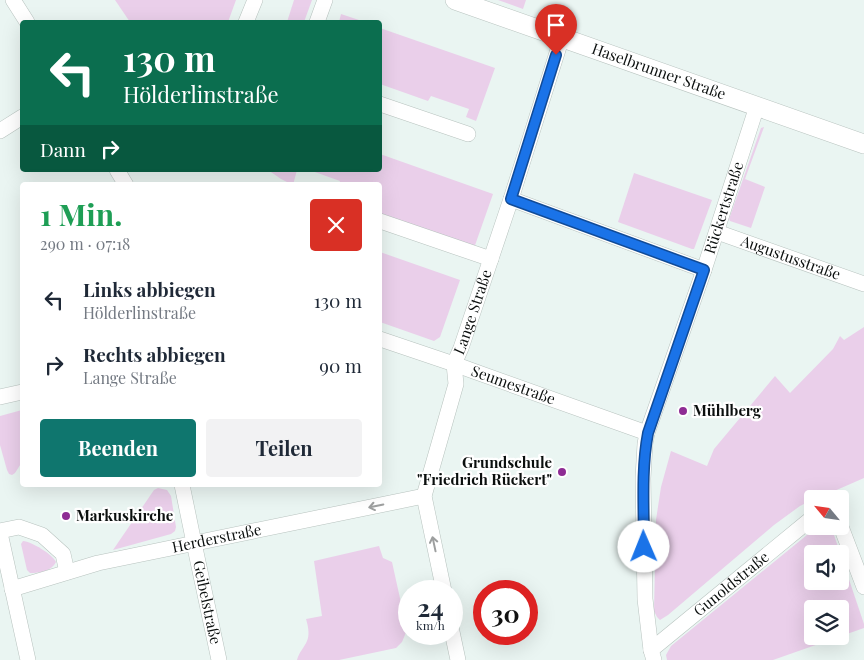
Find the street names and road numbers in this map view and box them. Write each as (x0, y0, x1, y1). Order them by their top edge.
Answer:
street label: Haselbrunner Straße (589, 38, 729, 104)
street label: Rückertstraße (699, 159, 747, 256)
street label: Augustusstraße (737, 230, 843, 284)
street label: Lange Straße (448, 267, 496, 357)
street label: Seumestraße (469, 360, 558, 409)
street label: Herderstraße (170, 519, 263, 557)
street label: Gunoldstraße (689, 546, 773, 620)
street label: Geibelstraße (189, 558, 226, 646)

